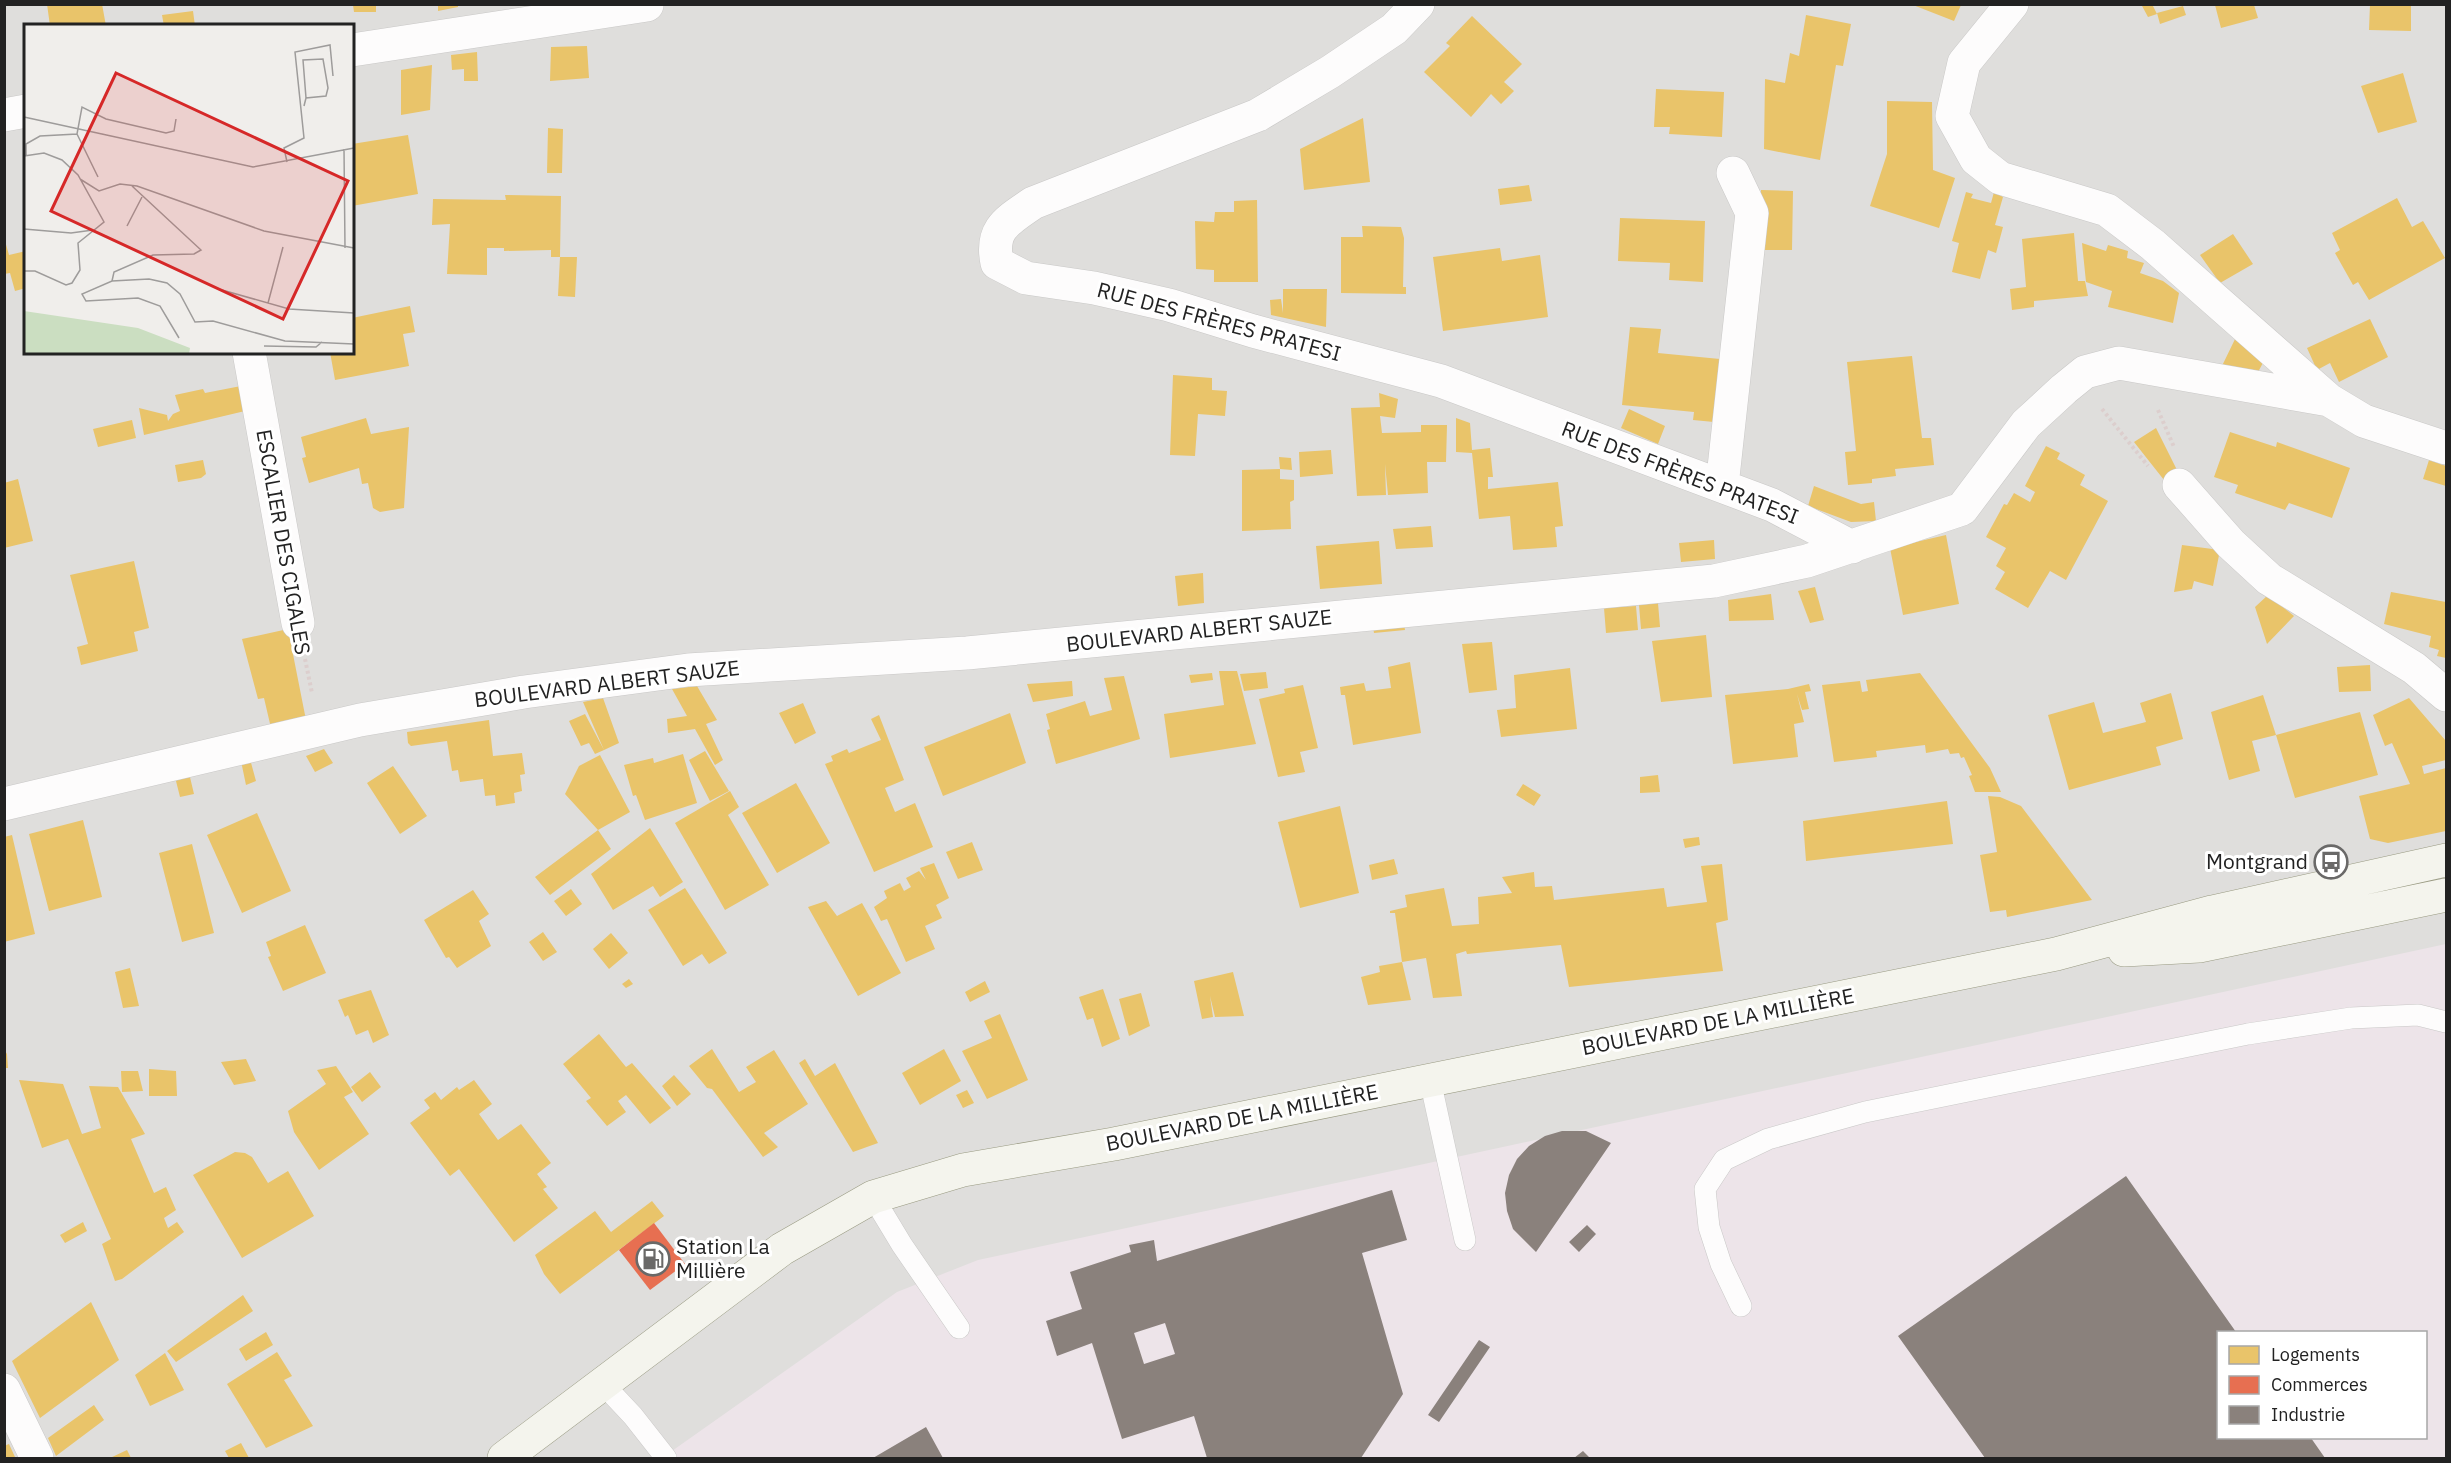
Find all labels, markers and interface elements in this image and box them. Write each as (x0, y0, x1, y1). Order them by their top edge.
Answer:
inset map (24, 24, 354, 354)
street label: RUE DES FRÈRES PRATESI (1094, 275, 1344, 367)
street label: RUE DES FRÈRES PRATESI (1558, 414, 1803, 530)
street label: ESCALIER DES CIGALES (250, 427, 318, 657)
street label: BOULEVARD ALBERT SAUZE (1065, 602, 1333, 658)
street label: BOULEVARD ALBERT SAUZE (473, 653, 741, 713)
bus stop icon: Montgrand (2313, 844, 2349, 880)
place label: Montgrand (2206, 847, 2308, 875)
street label: BOULEVARD DE LA MILLIÈRE (1579, 981, 1856, 1061)
street label: BOULEVARD DE LA MILLIÈRE (1103, 1077, 1380, 1157)
place label: Station La Millière (676, 1232, 770, 1284)
fuel station icon: Station La Millière (635, 1241, 671, 1277)
legend (2217, 1331, 2427, 1439)
text: Logements (2271, 1343, 2360, 1366)
text: Commerces (2271, 1373, 2368, 1396)
text: Industrie (2271, 1403, 2345, 1426)

